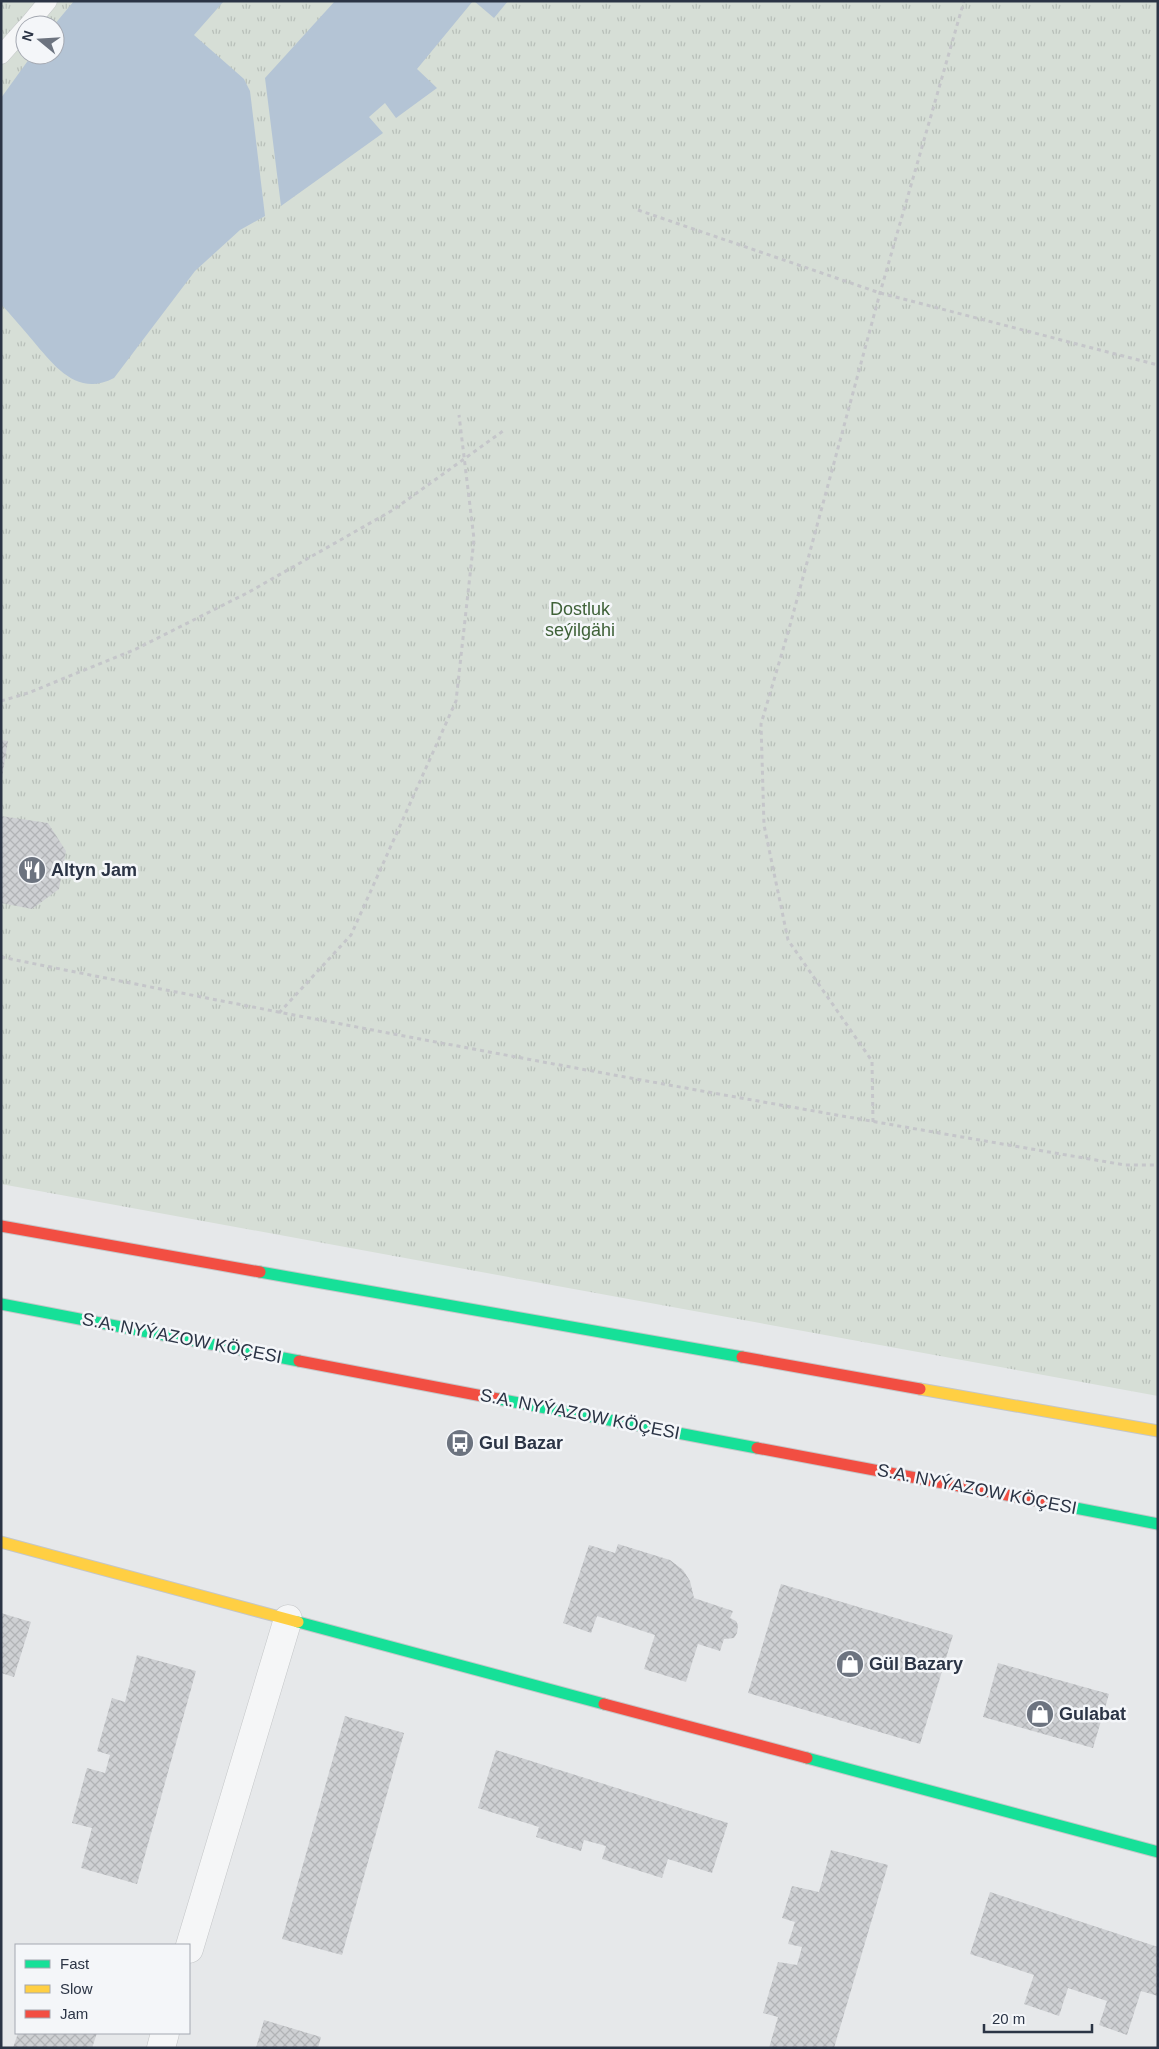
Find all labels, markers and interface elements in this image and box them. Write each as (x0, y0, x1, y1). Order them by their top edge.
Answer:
north arrow (15, 15, 65, 65)
text: N (18, 29, 37, 43)
park label: Dostluk seýilgähi (545, 599, 615, 640)
restaurant icon: Altyn Jam (17, 855, 47, 885)
place label: Altyn Jam (51, 860, 137, 880)
street label: S.A. NYÝAZOW KÖÇESI (80, 1309, 284, 1367)
street label: S.A. NYÝAZOW KÖÇESI (478, 1385, 682, 1443)
bus stop icon: Gul Bazar (445, 1428, 475, 1458)
place label: Gul Bazar (479, 1433, 563, 1453)
street label: S.A. NYÝAZOW KÖÇESI (875, 1460, 1079, 1518)
shop icon: Gül Bazary (835, 1649, 865, 1679)
place label: Gül Bazary (869, 1654, 963, 1674)
shop icon: Gulabat (1025, 1699, 1055, 1729)
place label: Gulabat (1059, 1704, 1126, 1724)
legend (15, 1944, 190, 2034)
text: Fast (60, 1955, 90, 1972)
text: Slow (60, 1980, 93, 1997)
scale bar (984, 2002, 1092, 2034)
text: Jam (60, 2005, 88, 2022)
text: 20 m (992, 2010, 1025, 2027)

